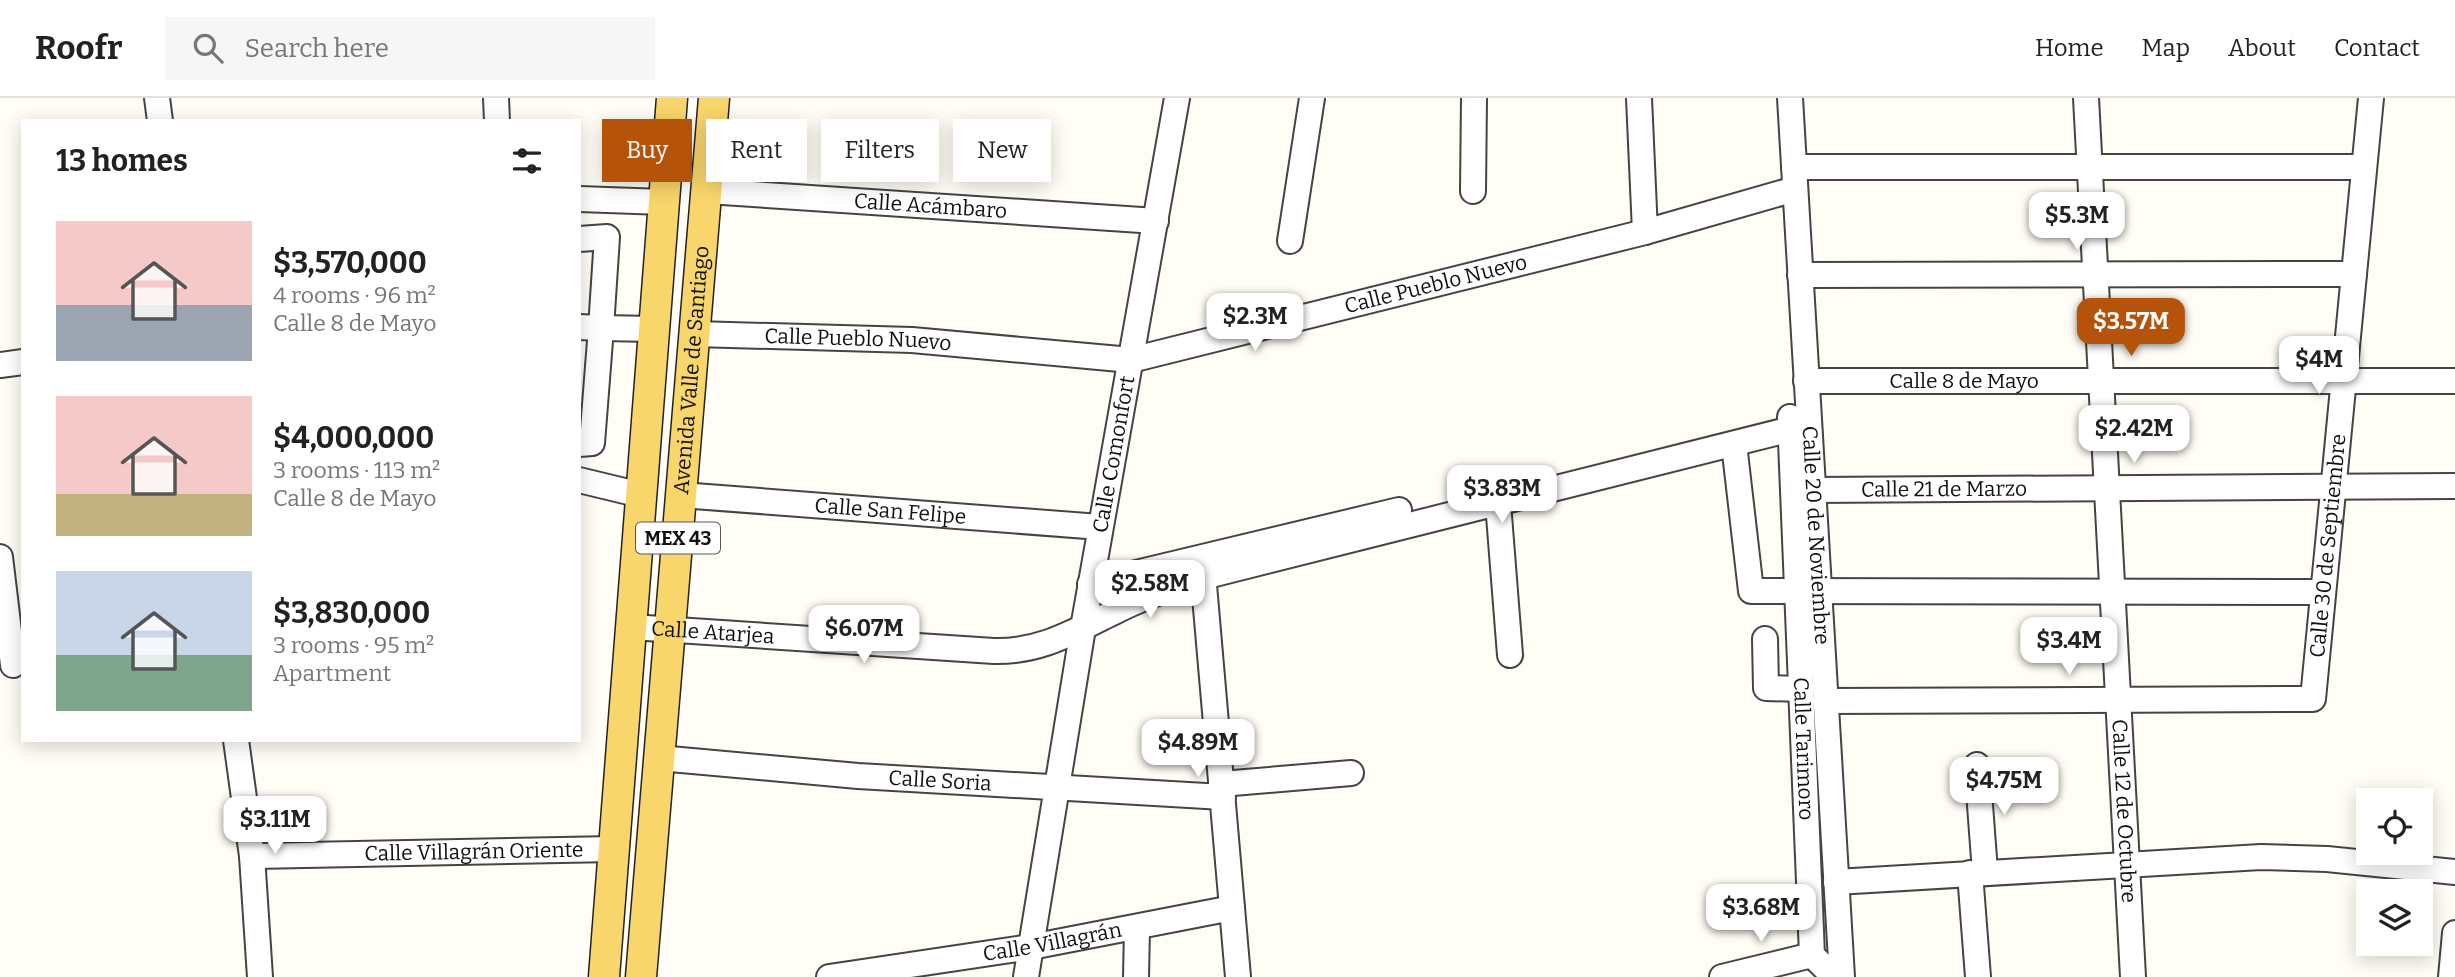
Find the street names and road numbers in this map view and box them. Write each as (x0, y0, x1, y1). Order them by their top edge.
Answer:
street label: Calle Acámbaro (853, 188, 1008, 224)
street label: Avenida Valle de Santiago (668, 245, 715, 495)
street label: Calle Pueblo Nuevo (1342, 249, 1530, 319)
street label: Calle Pueblo Nuevo (764, 323, 953, 357)
street label: Calle 8 de Mayo (1889, 368, 2039, 394)
street label: Calle Comonfort (1087, 373, 1141, 535)
street label: Calle 20 de Noviembre (1796, 425, 1835, 645)
street label: Calle 30 de Septiembre (2304, 433, 2352, 659)
street label: Calle 21 de Marzo (1861, 476, 2027, 503)
street label: Calle San Felipe (813, 492, 967, 530)
road number: MEX 43 (636, 522, 720, 554)
street label: Calle Atarjea (650, 615, 776, 649)
street label: Calle Tarimoro (1788, 677, 1819, 821)
street label: Calle 12 de Octubre (2106, 718, 2142, 903)
street label: Calle Soria (888, 765, 993, 797)
street label: Calle Villagrán Oriente (364, 837, 584, 867)
street label: Calle Villagrán (981, 917, 1124, 967)

